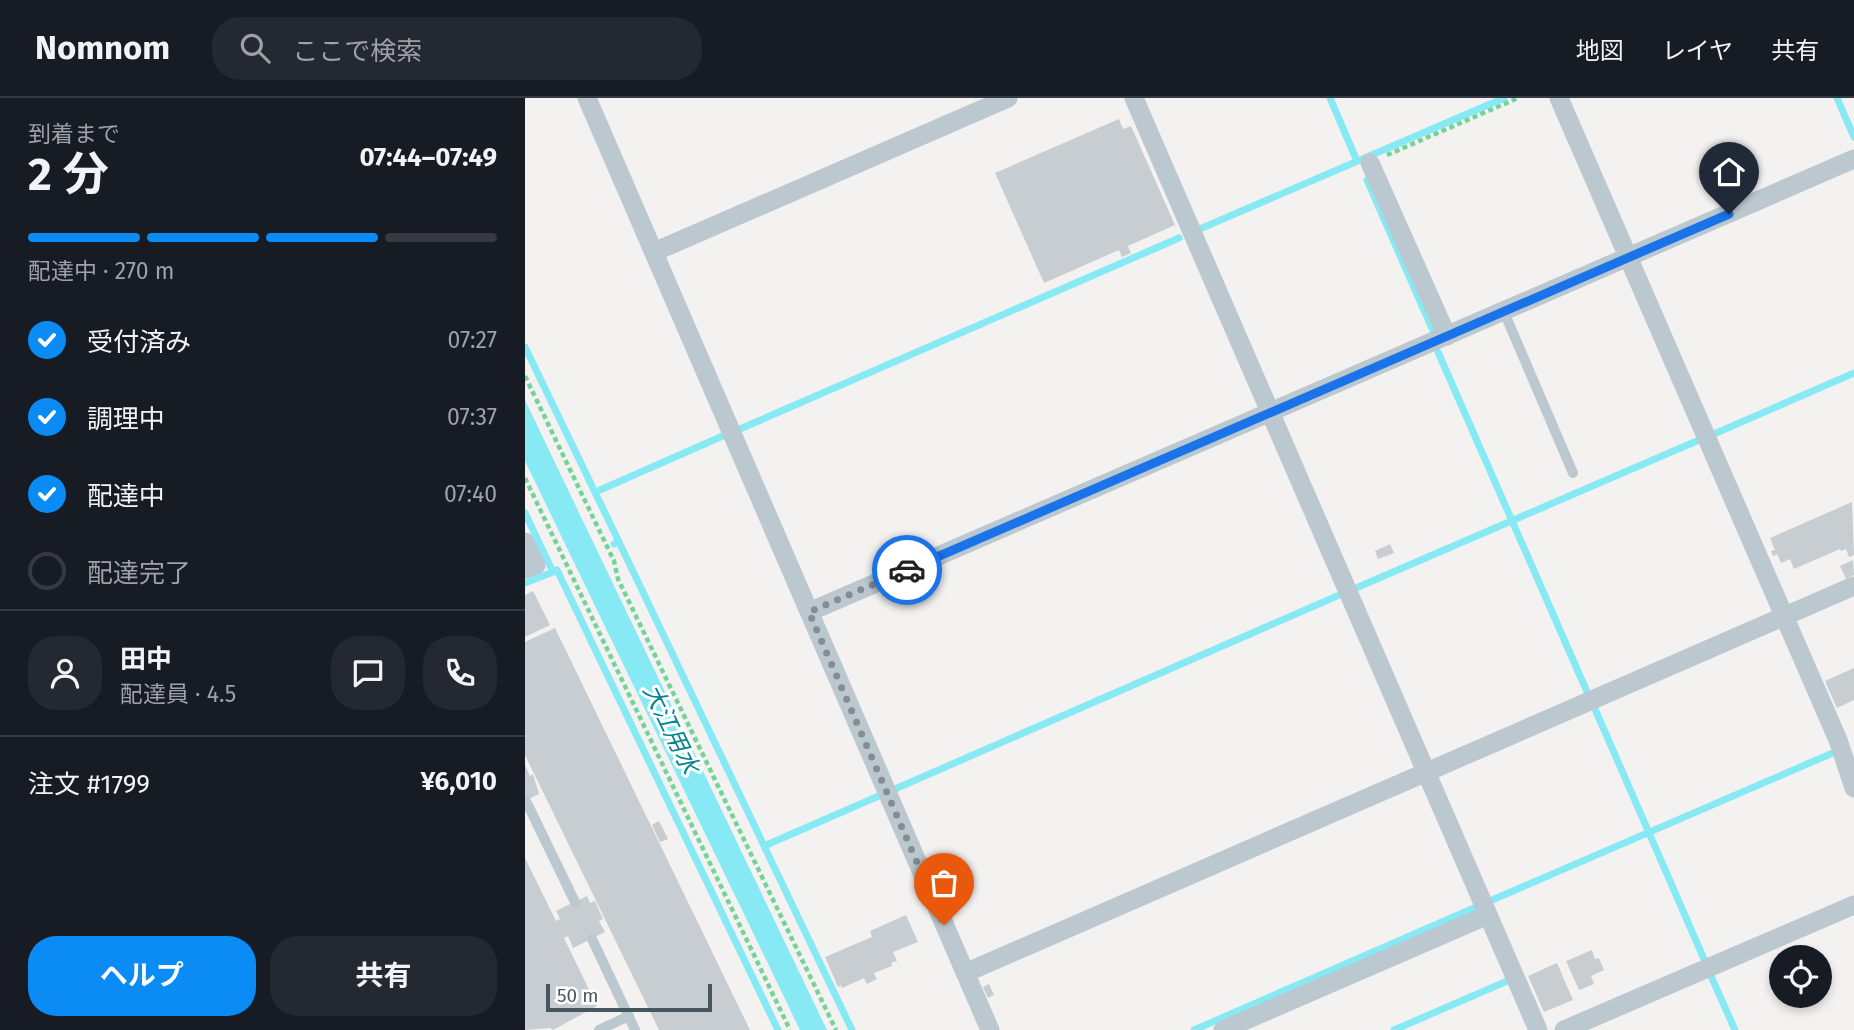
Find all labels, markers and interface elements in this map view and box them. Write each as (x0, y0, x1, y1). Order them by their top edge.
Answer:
search box (212, 17, 702, 80)
text: Nomnom (35, 28, 170, 68)
icon: search (236, 29, 274, 67)
text: ここで検索 (292, 36, 422, 67)
text: 地図 (1576, 37, 1624, 65)
text: レイヤ (1662, 37, 1733, 65)
text: 共有 (1771, 37, 1819, 65)
text: 到着まで (28, 120, 120, 148)
text: 07:44–07:49 (359, 142, 497, 173)
pin (1699, 142, 1759, 214)
text: 2 分 (28, 147, 109, 202)
icon: home (1710, 153, 1748, 191)
text: 配達中 · 270 m (28, 257, 174, 285)
icon: check (28, 321, 66, 359)
text: 07:27 (448, 326, 497, 354)
text: 受付済み (87, 327, 191, 358)
icon: check (28, 398, 66, 436)
text: 07:37 (447, 403, 497, 431)
text: 調理中 (87, 404, 165, 435)
icon: check (28, 475, 66, 513)
text: 07:40 (444, 480, 497, 508)
text: 配達中 (87, 481, 165, 512)
courier (872, 535, 942, 605)
icon: car (888, 551, 926, 589)
text: 配達完了 (87, 558, 191, 589)
button: person (28, 636, 102, 710)
button: chat (331, 636, 405, 710)
button: phone (423, 636, 497, 710)
text: 田中 (120, 644, 172, 675)
text: 配達員 · 4.5 (120, 680, 236, 708)
water label: 大江用水 (637, 680, 706, 781)
text: ¥6,010 (421, 766, 497, 797)
text: 注文 #1799 (28, 769, 150, 800)
pin (914, 853, 974, 925)
icon: bag (925, 864, 963, 902)
button: ヘルプ (28, 936, 256, 1016)
button: 共有 (270, 936, 497, 1016)
map controls (1769, 945, 1832, 1008)
button: locate (1769, 945, 1832, 1008)
scale bar (546, 981, 712, 1013)
text: 50 m (557, 984, 598, 1007)

